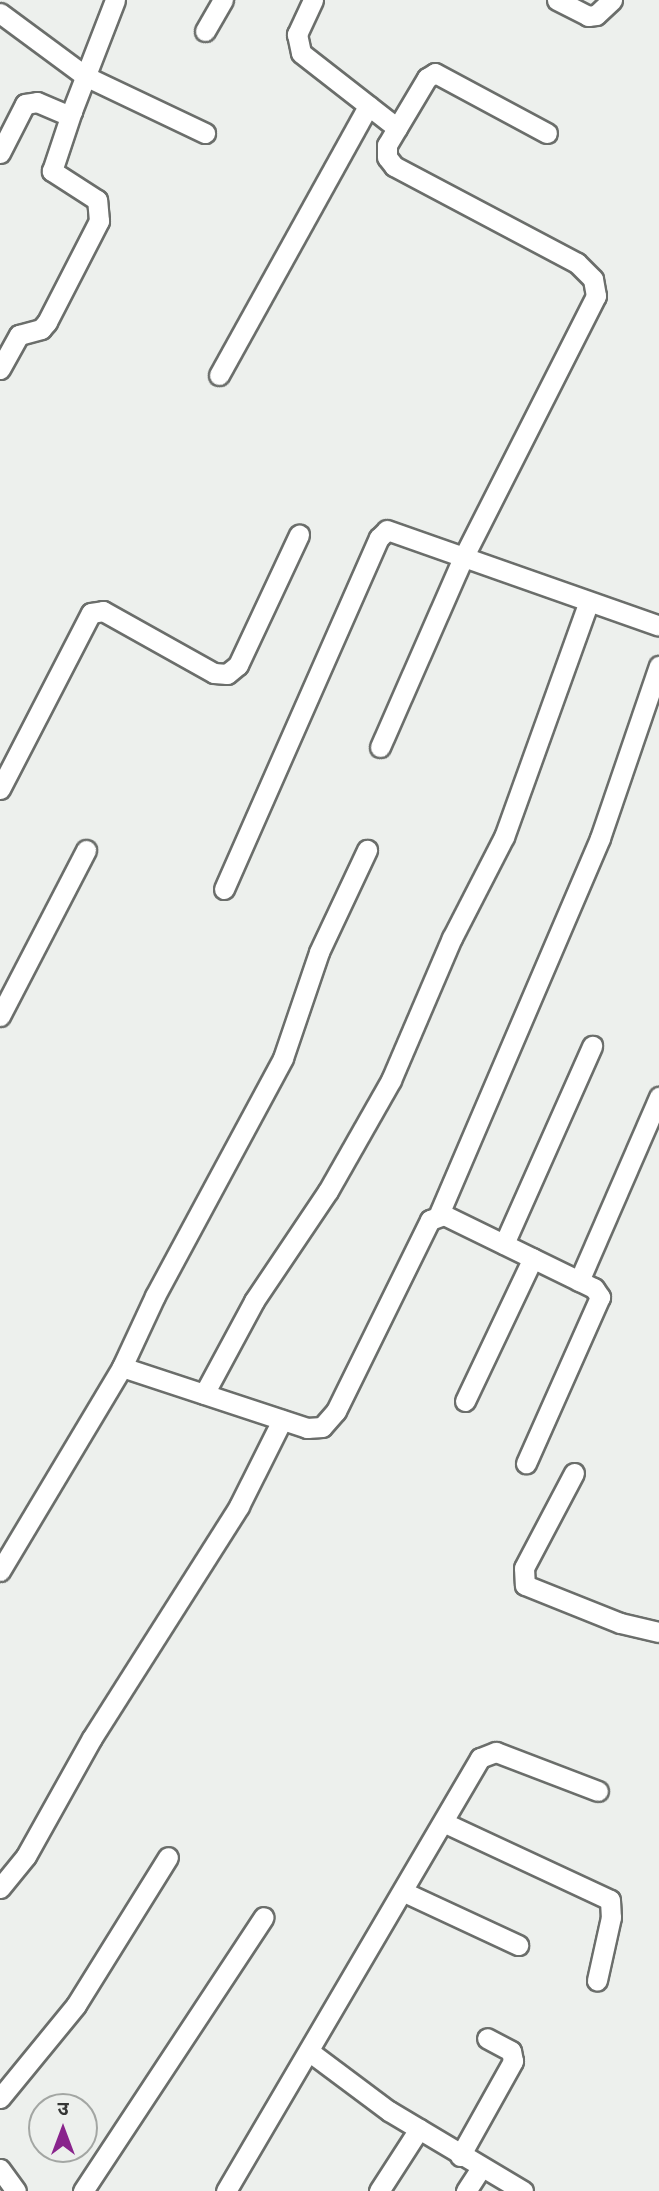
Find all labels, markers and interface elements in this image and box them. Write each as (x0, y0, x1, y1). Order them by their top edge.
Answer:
north arrow (28, 2093, 98, 2163)
text: उ (57, 2096, 69, 2121)

